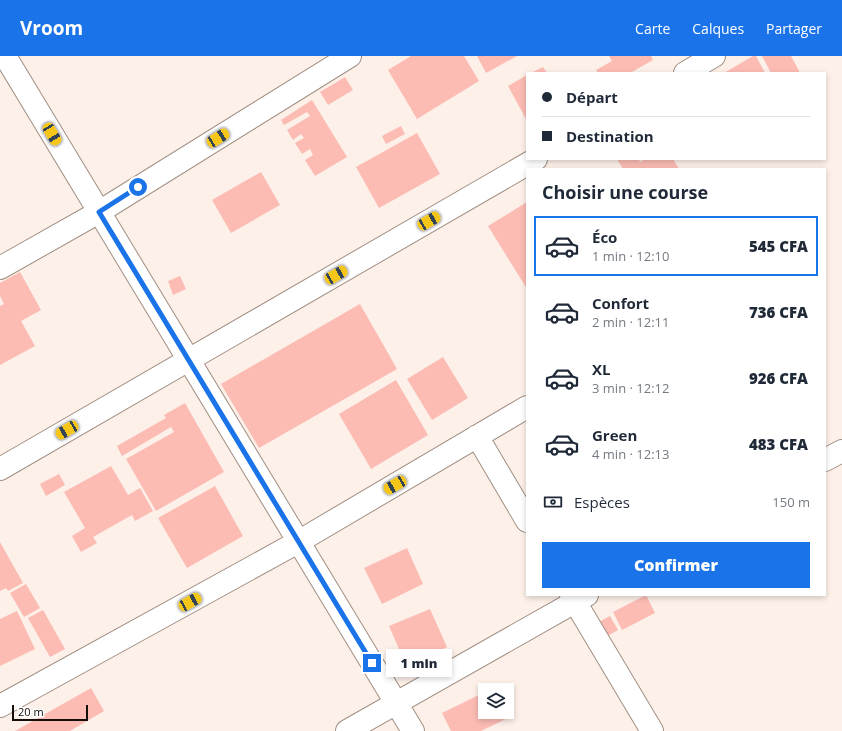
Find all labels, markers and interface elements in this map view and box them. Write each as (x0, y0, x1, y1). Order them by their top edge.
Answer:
text: Vroom (20, 15, 83, 41)
text: Carte (635, 19, 670, 38)
text: Calques (692, 19, 744, 38)
text: Partager (766, 19, 822, 38)
text: Départ (566, 87, 618, 107)
car (41, 121, 63, 147)
text: Destination (566, 126, 654, 146)
car (205, 127, 231, 149)
route start (129, 178, 147, 196)
text: Choisir une course (542, 180, 708, 204)
car (416, 210, 442, 232)
text: Éco (592, 227, 617, 247)
icon: car (544, 228, 580, 264)
text: 545 CFA (749, 236, 808, 256)
text: 1 min · 12:10 (592, 247, 669, 265)
car (323, 264, 349, 286)
text: Confort (592, 293, 649, 313)
icon: car (544, 294, 580, 330)
text: 736 CFA (749, 302, 808, 322)
text: 2 min · 12:11 (592, 313, 669, 331)
text: XL (592, 359, 610, 379)
icon: car (544, 360, 580, 396)
text: 926 CFA (749, 368, 808, 388)
text: 3 min · 12:12 (592, 379, 669, 397)
car (54, 419, 80, 441)
text: Green (592, 425, 637, 445)
icon: car (544, 426, 580, 462)
text: 483 CFA (749, 434, 808, 454)
text: 4 min · 12:13 (592, 445, 669, 463)
car (382, 474, 408, 496)
icon: cash (542, 491, 564, 513)
text: Espèces (574, 492, 630, 512)
text: 150 m (772, 493, 810, 511)
button: Confirmer (542, 542, 810, 588)
car (177, 591, 203, 613)
callout: 1 min (386, 649, 452, 677)
route end (363, 654, 381, 672)
text: 1 min (401, 654, 437, 672)
map controls (478, 683, 514, 719)
button: layers (478, 683, 514, 719)
scale bar (12, 703, 88, 722)
text: 20 m (18, 704, 44, 719)

